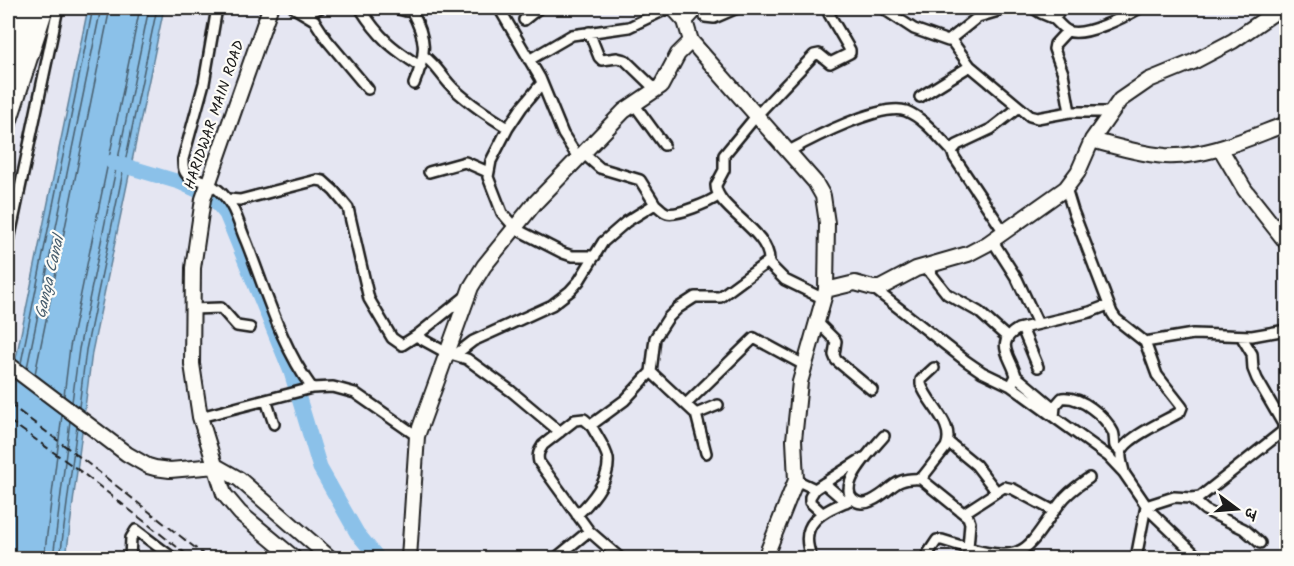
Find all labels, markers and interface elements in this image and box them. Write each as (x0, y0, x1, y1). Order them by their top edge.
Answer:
street label: HARIDWAR MAIN ROAD (178, 37, 252, 193)
water label: Ganga Canal (28, 230, 72, 321)
north arrow (1207, 479, 1267, 539)
text: उ (1236, 504, 1263, 524)

